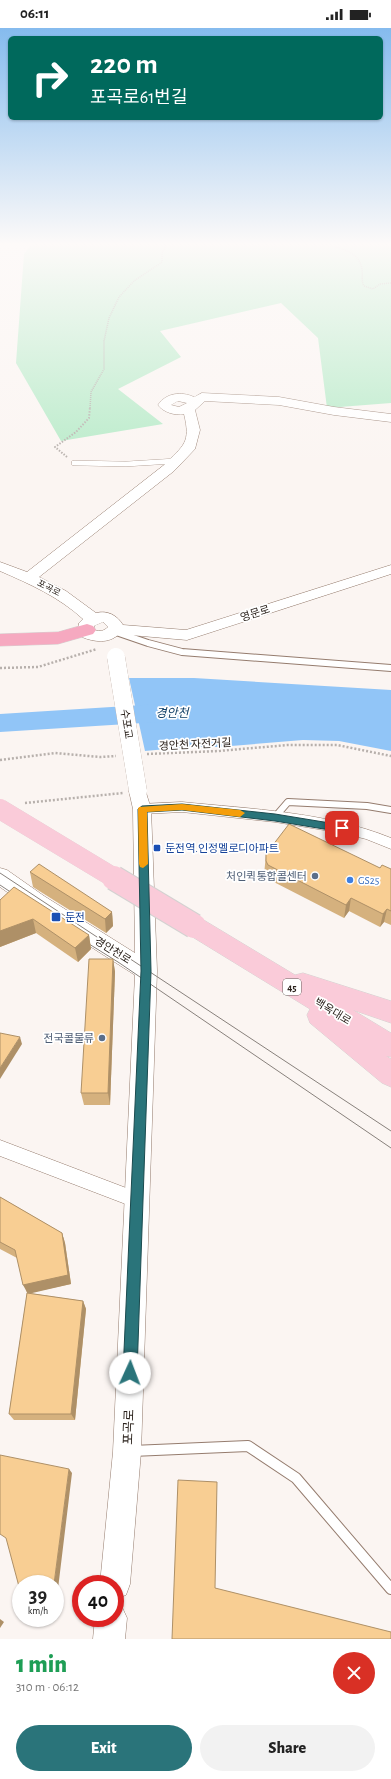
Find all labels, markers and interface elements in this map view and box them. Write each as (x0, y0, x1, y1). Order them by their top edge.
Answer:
text: 06:11 (20, 6, 49, 21)
text: 220 m (90, 51, 158, 79)
icon: right (24, 52, 76, 104)
text: 포곡로61번길 (90, 89, 187, 107)
street label: 포곡로 (36, 579, 62, 598)
street label: 영문로 (239, 604, 271, 623)
water label: 경안천 (155, 707, 191, 719)
street label: 수포교 (119, 708, 134, 740)
street label: 경안천 자전거길 (158, 736, 232, 752)
pin (325, 811, 359, 845)
icon: arrive (331, 817, 353, 839)
marker: 둔전역.인정멜로디아파트 (152, 843, 162, 853)
place label: 둔전역.인정멜로디아파트 (165, 843, 279, 854)
place label: 처인퀵통합콜센터 (226, 871, 307, 882)
marker: 처인퀵통합콜센터 (310, 871, 320, 881)
marker: GS25 (345, 875, 355, 885)
place label: GS25 (358, 875, 380, 886)
marker: 둔전 (50, 911, 62, 923)
place label: 둔전 (65, 912, 85, 923)
street label: 경안천로 (93, 934, 133, 966)
road number: 45 (283, 979, 301, 995)
street label: 백옥대로 (313, 996, 353, 1027)
place label: 전국콜물류 (43, 1033, 94, 1044)
marker: 전국콜물류 (97, 1033, 107, 1043)
position arrow (109, 1352, 151, 1394)
street label: 포곡로 (122, 1409, 137, 1445)
speed limit sign: 40 (72, 1575, 124, 1627)
text: 39 (29, 1586, 47, 1606)
text: km/h (28, 1606, 48, 1616)
button: close (333, 1652, 375, 1694)
text: 1 min (16, 1653, 67, 1677)
text: 310 m · 06:12 (16, 1681, 79, 1694)
button: Exit (16, 1725, 192, 1771)
button: Share (200, 1725, 375, 1771)

